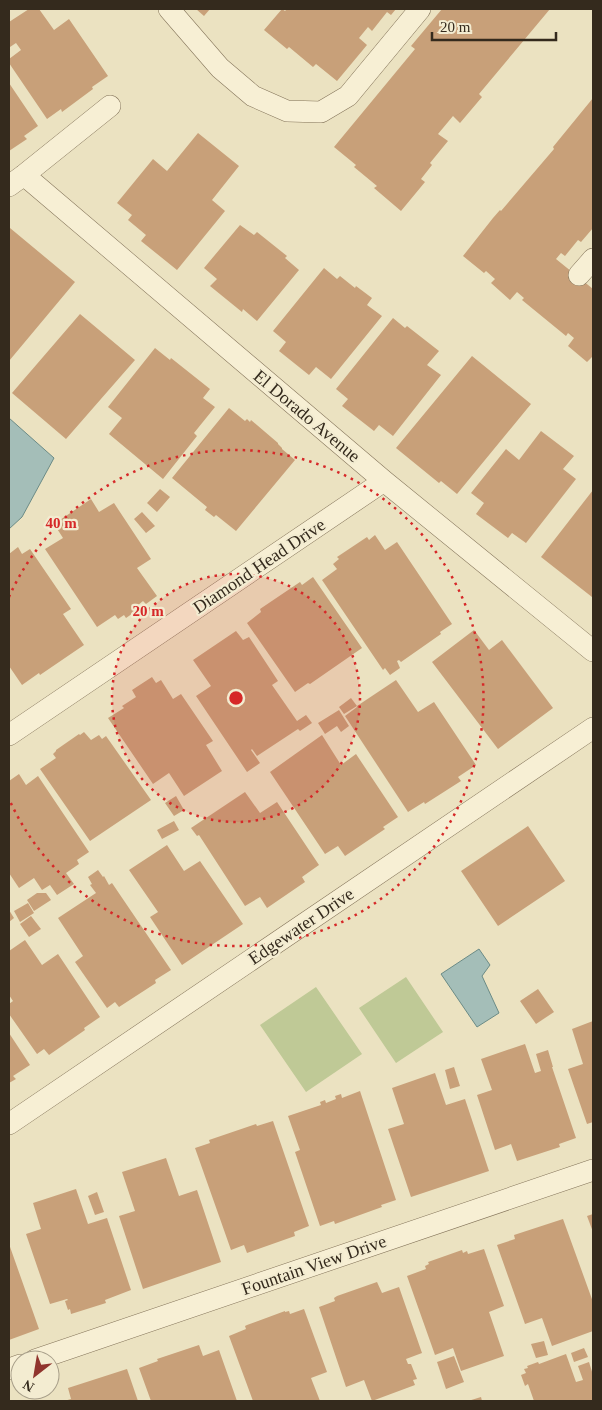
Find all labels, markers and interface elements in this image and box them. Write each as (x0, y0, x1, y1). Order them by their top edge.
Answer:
scale bar (432, 10, 556, 42)
text: 20 m (440, 19, 471, 35)
street label: El Dorado Avenue (250, 366, 364, 466)
street label: Diamond Head Drive (189, 514, 329, 618)
text: 40 m (45, 515, 77, 531)
text: 20 m (132, 603, 164, 619)
centre of rings (227, 689, 245, 707)
street label: Edgewater Drive (245, 883, 357, 969)
street label: Fountain View Drive (239, 1231, 389, 1299)
north arrow (10, 1350, 60, 1400)
text: N (20, 1377, 37, 1395)

